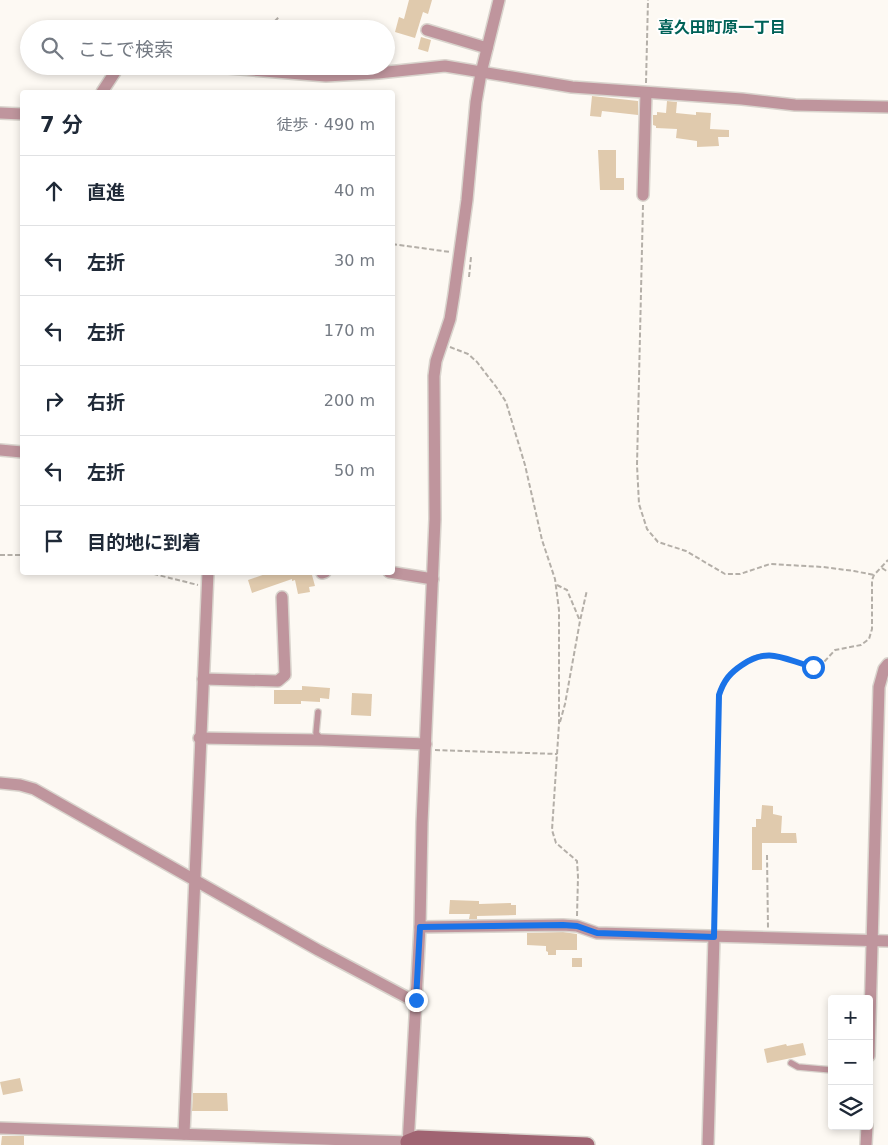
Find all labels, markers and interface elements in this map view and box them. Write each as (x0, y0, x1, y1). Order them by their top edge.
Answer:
district label: 喜久田町原一丁目 (658, 18, 786, 37)
search box (20, 20, 395, 75)
icon: search (38, 34, 66, 62)
text: ここで検索 (78, 38, 173, 60)
text: 7 分 (40, 113, 83, 137)
text: 徒歩 · 490 m (277, 115, 375, 134)
icon: ahead (40, 177, 68, 205)
text: 直進 (87, 181, 125, 203)
text: 40 m (334, 181, 375, 200)
icon: left (40, 247, 68, 275)
text: 左折 (87, 251, 125, 273)
text: 30 m (334, 251, 375, 270)
icon: left (40, 317, 68, 345)
text: 左折 (87, 321, 125, 343)
text: 170 m (324, 321, 375, 340)
icon: right (40, 387, 68, 415)
text: 右折 (87, 391, 125, 413)
text: 200 m (324, 391, 375, 410)
icon: left (40, 457, 68, 485)
text: 左折 (87, 461, 125, 483)
text: 50 m (334, 461, 375, 480)
icon: arrive (40, 527, 68, 555)
text: 目的地に到着 (87, 531, 201, 553)
route start (802, 656, 825, 679)
route end (405, 989, 428, 1012)
map controls (828, 995, 873, 1130)
button: + (828, 995, 873, 1040)
button: − (828, 1040, 873, 1085)
button: layers (828, 1085, 873, 1130)

